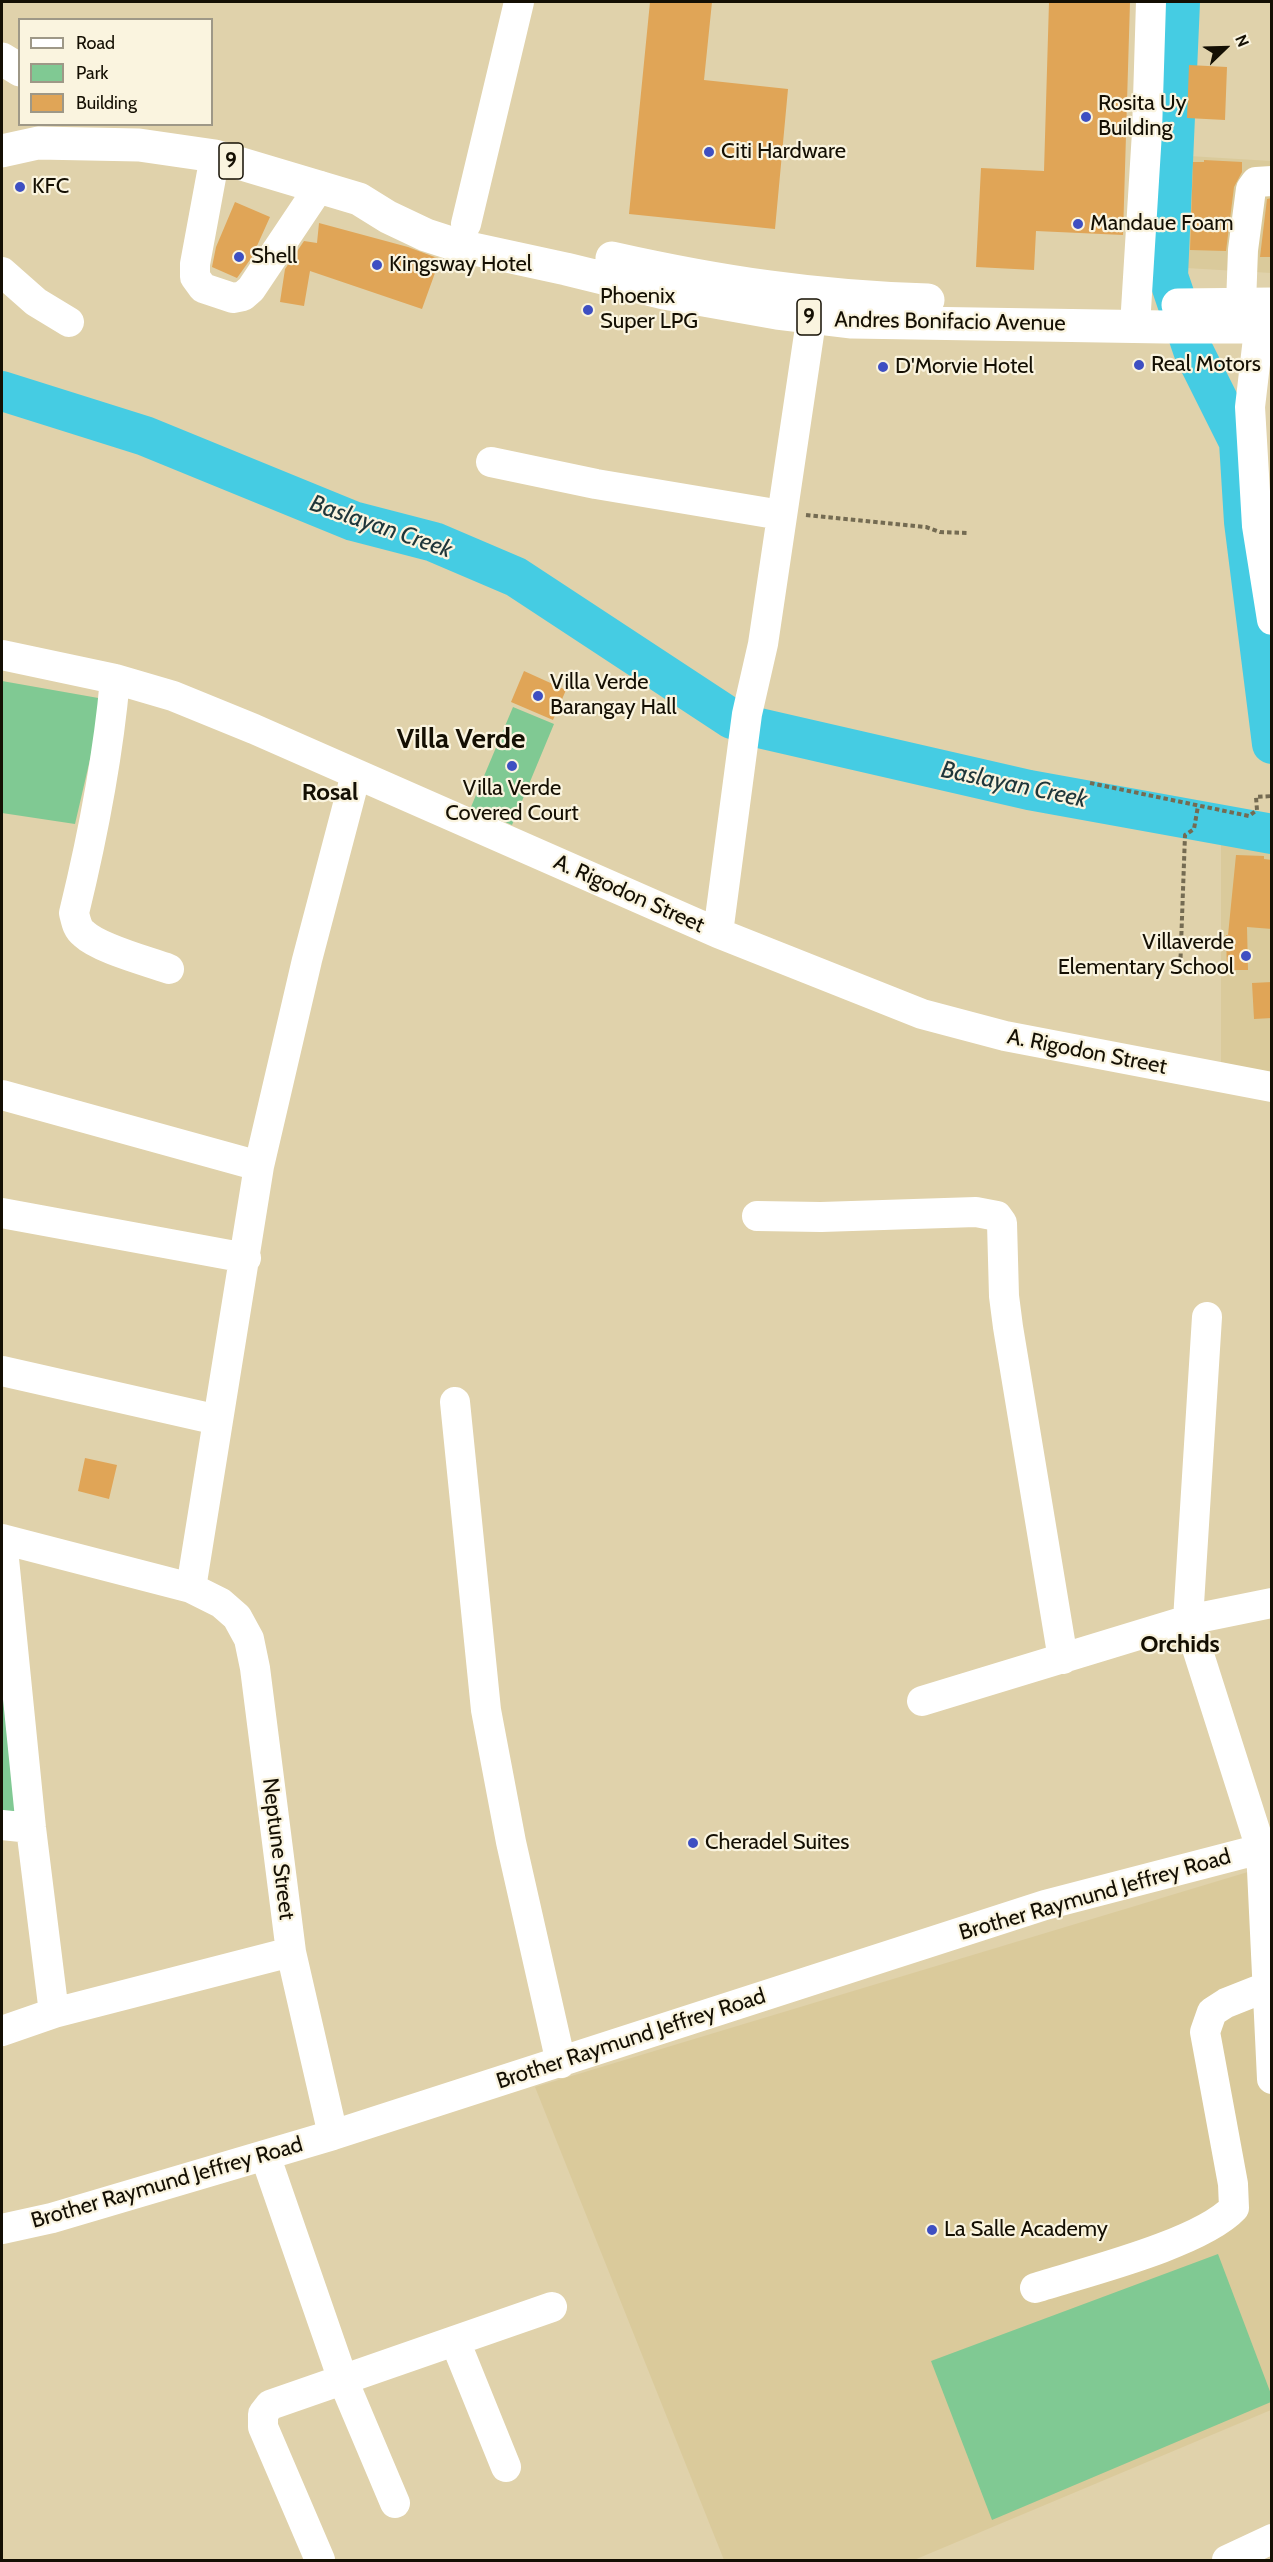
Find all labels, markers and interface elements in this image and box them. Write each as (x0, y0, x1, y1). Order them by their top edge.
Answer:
legend (18, 18, 213, 126)
north arrow (1195, 18, 1255, 78)
text: Road (76, 32, 115, 54)
text: N (1231, 32, 1253, 50)
text: Park (76, 62, 108, 84)
place label: Rosita Uy Building (1098, 91, 1187, 142)
text: Building (76, 92, 137, 114)
marker: Rosita Uy Building (1079, 110, 1093, 124)
place label: Citi Hardware (721, 139, 846, 165)
road number: 9 (219, 143, 243, 179)
marker: Citi Hardware (702, 145, 716, 159)
place label: KFC (32, 174, 69, 200)
marker: KFC (13, 180, 27, 194)
place label: Mandaue Foam (1090, 211, 1234, 237)
marker: Mandaue Foam (1071, 217, 1085, 231)
place label: Shell (251, 244, 297, 270)
marker: Shell (232, 250, 246, 264)
place label: Kingsway Hotel (389, 252, 532, 278)
marker: Kingsway Hotel (370, 258, 384, 272)
place label: Phoenix Super LPG (600, 284, 698, 336)
road number: 9 (797, 299, 821, 335)
marker: Phoenix Super LPG (581, 303, 595, 317)
street label: Andres Bonifacio Avenue (834, 307, 1066, 337)
place label: Real Motors (1151, 352, 1261, 378)
place label: D'Morvie Hotel (895, 354, 1034, 380)
marker: Real Motors (1132, 358, 1146, 372)
marker: D'Morvie Hotel (876, 360, 890, 374)
water label: Baslayan Creek (306, 489, 456, 565)
place label: Villa Verde Barangay Hall (550, 670, 677, 722)
marker: Villa Verde Barangay Hall (531, 689, 545, 703)
district label: Villa Verde (397, 723, 525, 757)
water label: Baslayan Creek (938, 755, 1090, 815)
marker: Villa Verde Covered Court (505, 759, 519, 773)
place label: Villa Verde Covered Court (445, 776, 579, 828)
district label: Rosal (302, 779, 358, 807)
street label: A. Rigodon Street (550, 849, 708, 939)
place label: Villaverde Elementary School (1058, 930, 1234, 981)
marker: Villaverde Elementary School (1239, 949, 1253, 963)
street label: A. Rigodon Street (1005, 1024, 1169, 1080)
district label: Orchids (1140, 1631, 1220, 1659)
street label: Neptune Street (256, 1777, 300, 1921)
place label: Cheradel Suites (705, 1830, 849, 1856)
marker: Cheradel Suites (686, 1836, 700, 1850)
street label: Brother Raymund Jeffrey Road (956, 1844, 1234, 1946)
street label: Brother Raymund Jeffrey Road (493, 1983, 769, 2095)
street label: Brother Raymund Jeffrey Road (28, 2132, 306, 2234)
place label: La Salle Academy (944, 2217, 1108, 2243)
marker: La Salle Academy (925, 2223, 939, 2237)

